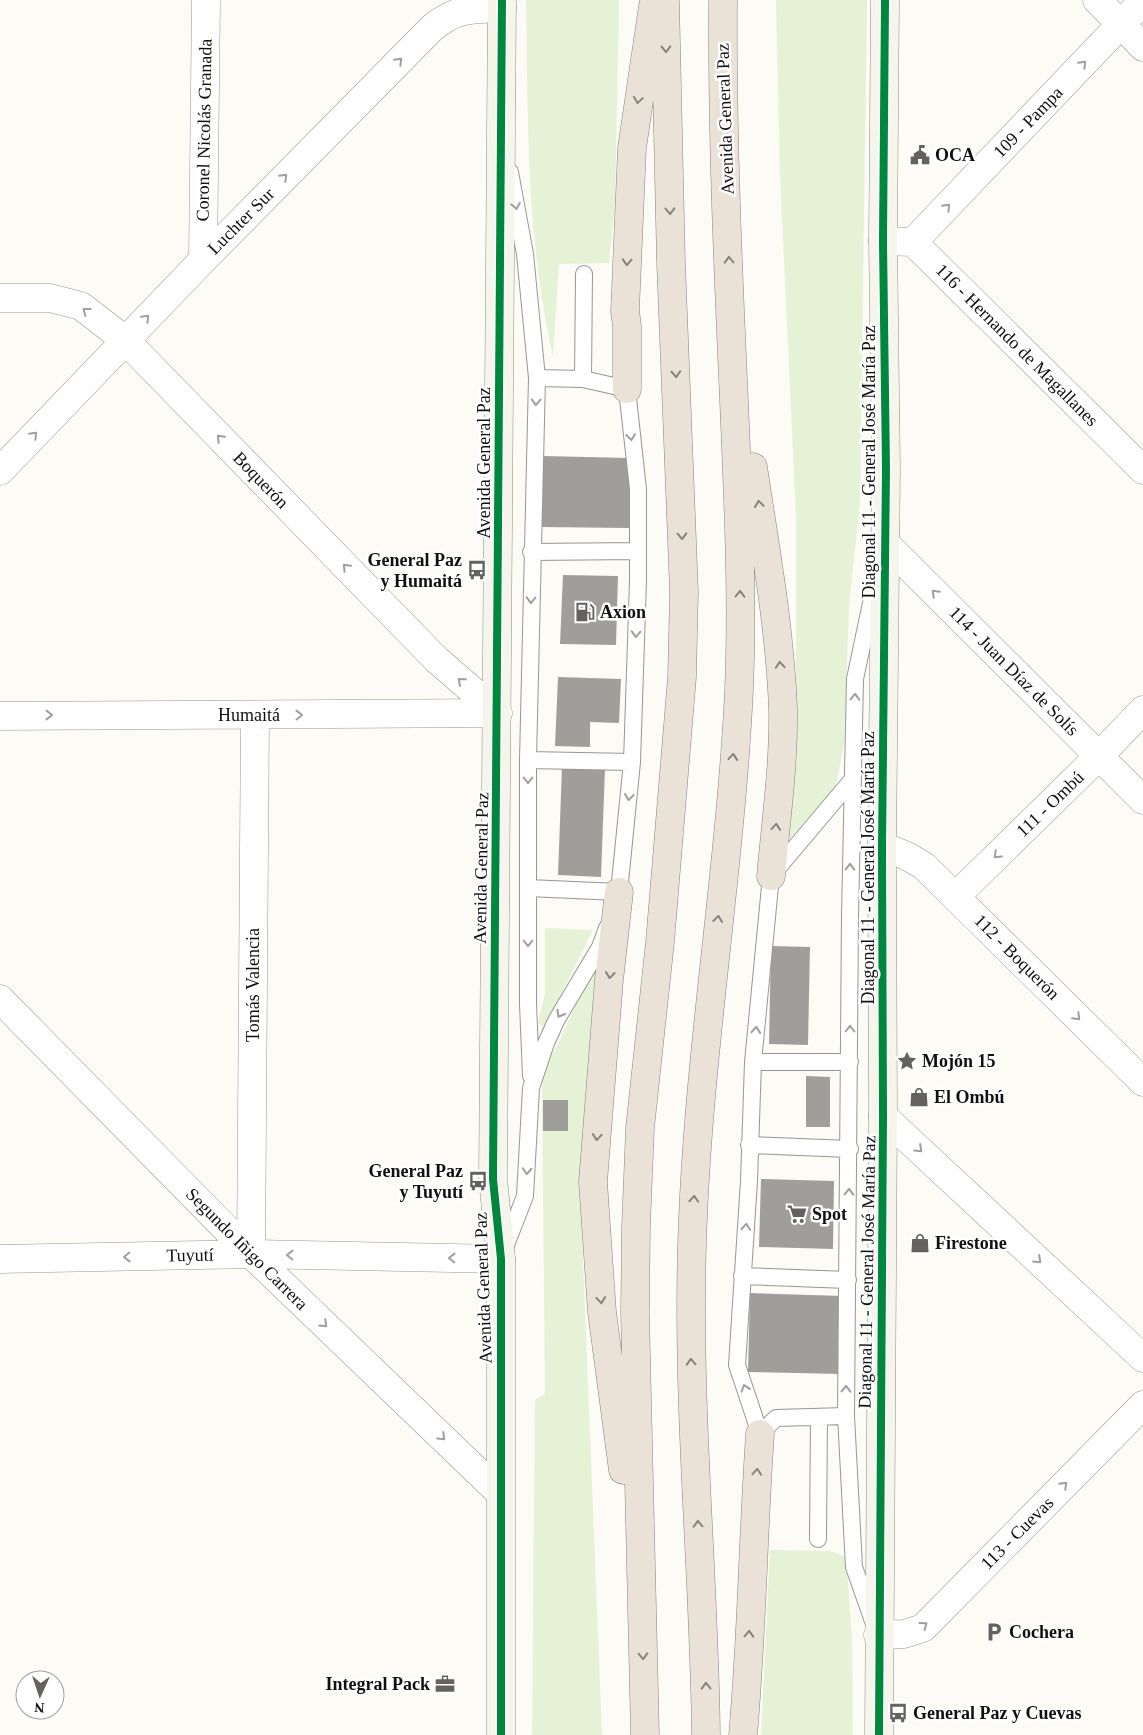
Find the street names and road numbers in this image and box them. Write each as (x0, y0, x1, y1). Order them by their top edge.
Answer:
street label: Coronel Nicolás Granada (192, 38, 216, 222)
street label: Avenida General Paz (712, 43, 738, 195)
street label: 109 - Pampa (989, 82, 1067, 162)
street label: Luchter Sur (204, 184, 278, 258)
street label: 116 - Hernando de Magallanes (932, 260, 1102, 430)
street label: Diagonal 11 - General José María Paz (859, 325, 879, 599)
street label: Avenida General Paz (474, 387, 494, 539)
street label: Boquerón (229, 448, 293, 512)
street label: 114 - Juan Díaz de Solís (945, 602, 1083, 740)
street label: Humaitá (218, 705, 280, 725)
street label: Diagonal 11 - General José María Paz (858, 731, 878, 1005)
street label: 111 - Ombú (1012, 767, 1088, 841)
street label: Avenida General Paz (470, 792, 492, 944)
street label: 112 - Boquerón (970, 910, 1064, 1004)
street label: Tomás Valencia (243, 928, 263, 1042)
street label: Diagonal 11 - General José María Paz (855, 1135, 879, 1409)
street label: Segundo Iñigo Carrera (182, 1184, 312, 1314)
street label: Avenida General Paz (470, 1212, 496, 1364)
street label: Tuyutí (166, 1245, 214, 1265)
street label: 113 - Cuevas (977, 1493, 1057, 1573)

